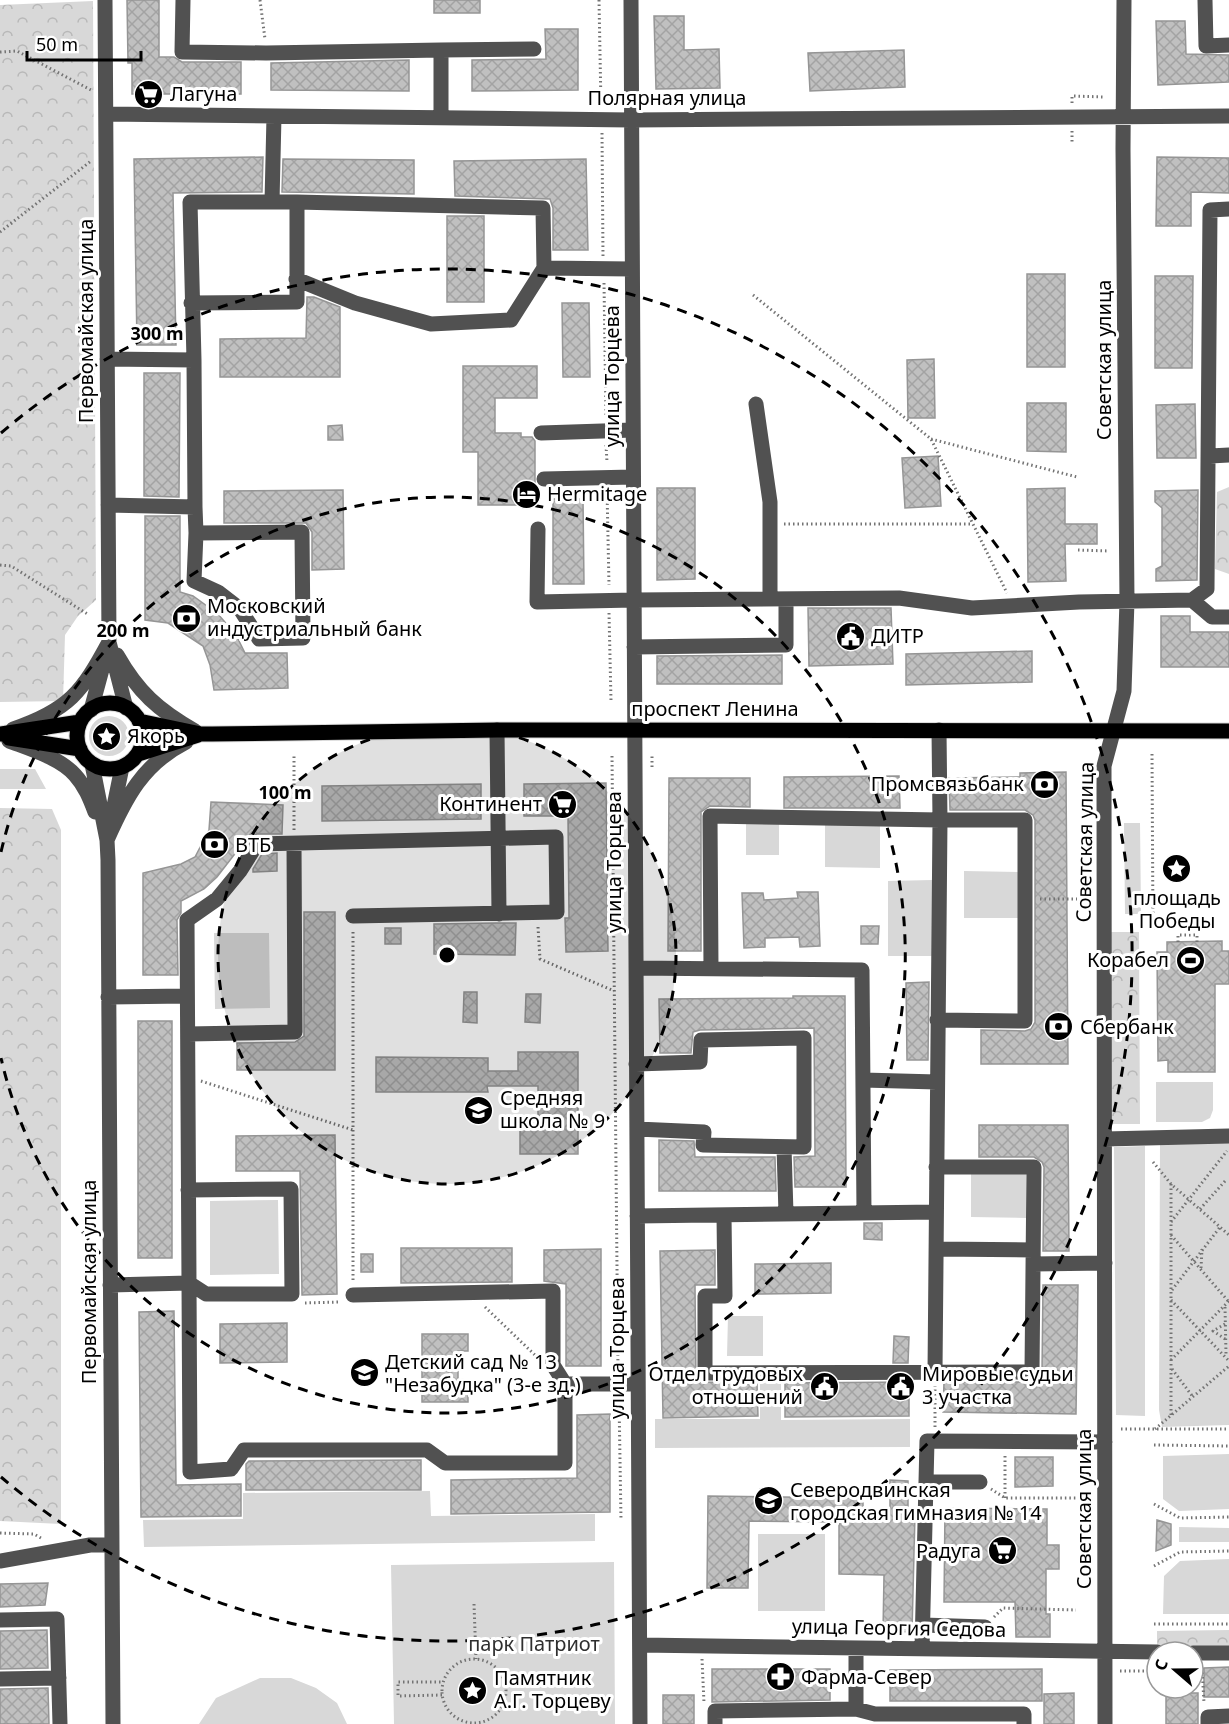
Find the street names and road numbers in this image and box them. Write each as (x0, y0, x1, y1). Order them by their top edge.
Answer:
street label: Полярная улица (588, 84, 746, 111)
street label: Первомайская улица (72, 219, 99, 423)
street label: Советская улица (1090, 280, 1117, 440)
street label: улица Торцева (598, 305, 625, 447)
street label: проспект Ленина (631, 695, 799, 722)
street label: Советская улица (1070, 762, 1099, 922)
street label: улица Торцева (600, 791, 627, 933)
street label: Первомайская улица (75, 1180, 102, 1384)
street label: улица Торцева (603, 1277, 630, 1419)
street label: Советская улица (1070, 1429, 1097, 1589)
street label: улица Георгия Седова (792, 1612, 1006, 1643)

